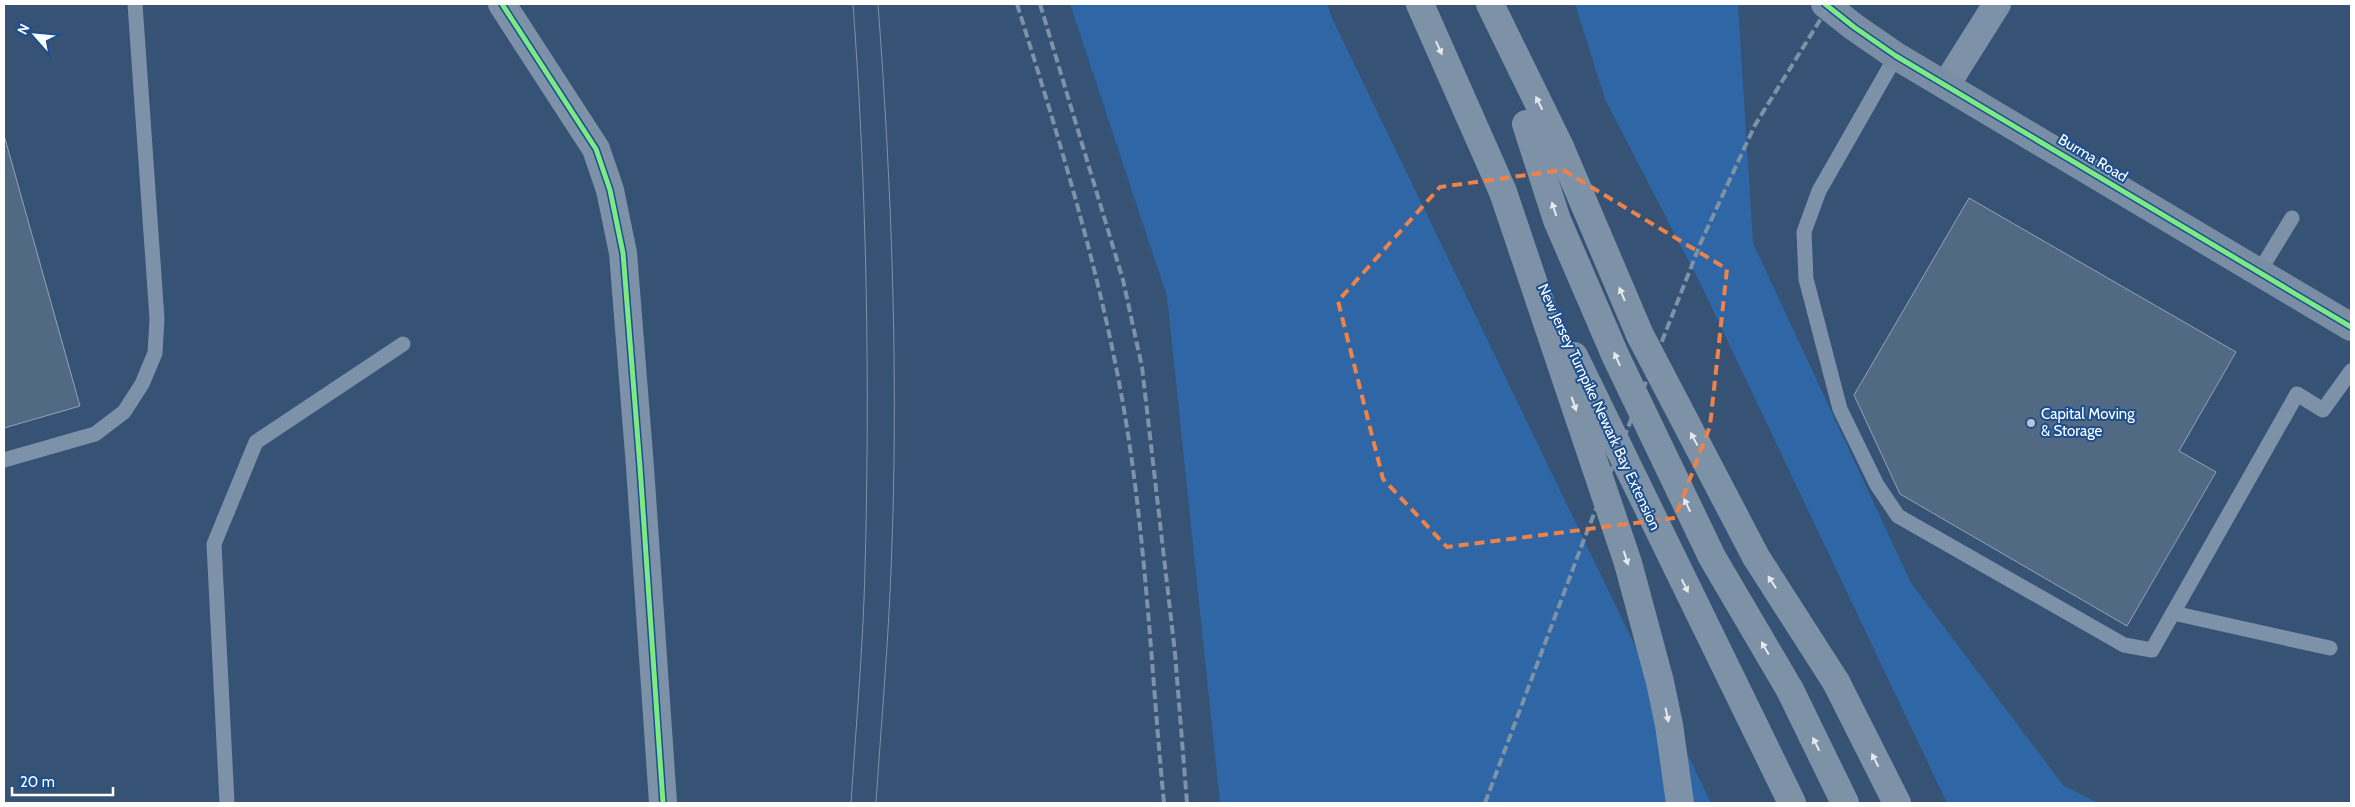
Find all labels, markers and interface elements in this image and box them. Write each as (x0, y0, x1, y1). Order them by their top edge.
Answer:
north arrow (10, 10, 60, 60)
text: N (13, 21, 34, 38)
one-way arrow (1436, 41, 1444, 55)
one-way arrow (1535, 96, 1543, 110)
street label: Burma Road (2055, 130, 2131, 186)
one-way arrow (1549, 201, 1557, 216)
street label: New Jersey Turnpike Newark Bay Extension (1534, 281, 1664, 533)
one-way arrow (1618, 287, 1626, 301)
one-way arrow (1612, 352, 1620, 366)
one-way arrow (1570, 397, 1578, 412)
place label: Capital Moving & Storage (2041, 405, 2135, 440)
marker: Capital Moving & Storage (2025, 417, 2037, 429)
one-way arrow (1690, 432, 1698, 446)
one-way arrow (1683, 498, 1691, 512)
one-way arrow (1622, 551, 1630, 566)
one-way arrow (1767, 575, 1777, 589)
one-way arrow (1680, 578, 1689, 593)
one-way arrow (1761, 640, 1769, 655)
one-way arrow (1663, 707, 1671, 723)
one-way arrow (1812, 737, 1820, 751)
one-way arrow (1871, 752, 1879, 767)
scale bar (12, 764, 114, 796)
text: 20 m (20, 773, 55, 791)

